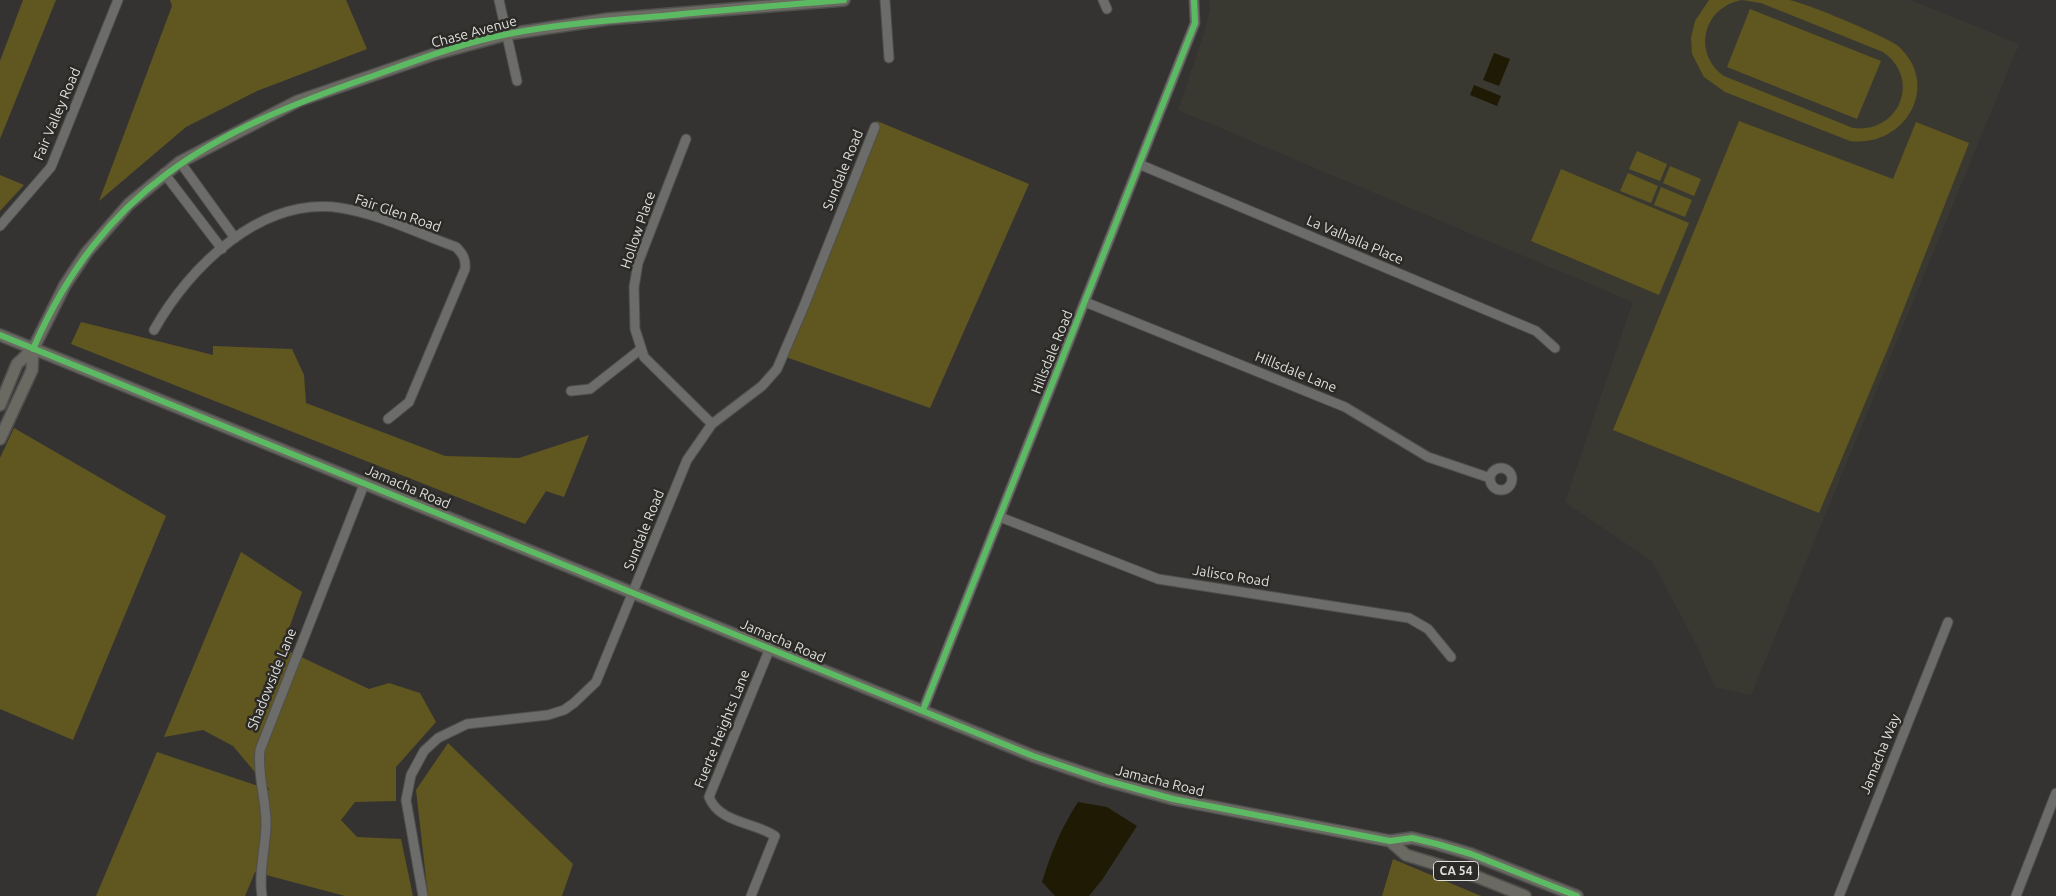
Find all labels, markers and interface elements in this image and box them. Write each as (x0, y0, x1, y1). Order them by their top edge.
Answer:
street label: Chase Avenue (429, 13, 519, 51)
street label: Fair Valley Road (30, 65, 84, 163)
street label: Sundale Road (819, 127, 867, 213)
street label: Hollow Place (617, 189, 659, 271)
street label: Fair Glen Road (353, 190, 443, 236)
street label: La Valhalla Place (1304, 212, 1406, 268)
street label: Hillsdale Road (1028, 308, 1076, 396)
street label: Hillsdale Lane (1253, 348, 1339, 396)
street label: Jamacha Road (363, 462, 453, 512)
street label: Sundale Road (620, 487, 668, 573)
street label: Jalisco Road (1191, 562, 1271, 590)
street label: Jamacha Road (738, 616, 828, 666)
street label: Shadowside Lane (244, 626, 300, 732)
street label: Fuerte Heights Lane (691, 667, 753, 791)
street label: Jamacha Way (1856, 712, 1904, 796)
street label: Jamacha Road (1114, 762, 1206, 800)
road number: CA 54 (1434, 861, 1478, 880)

